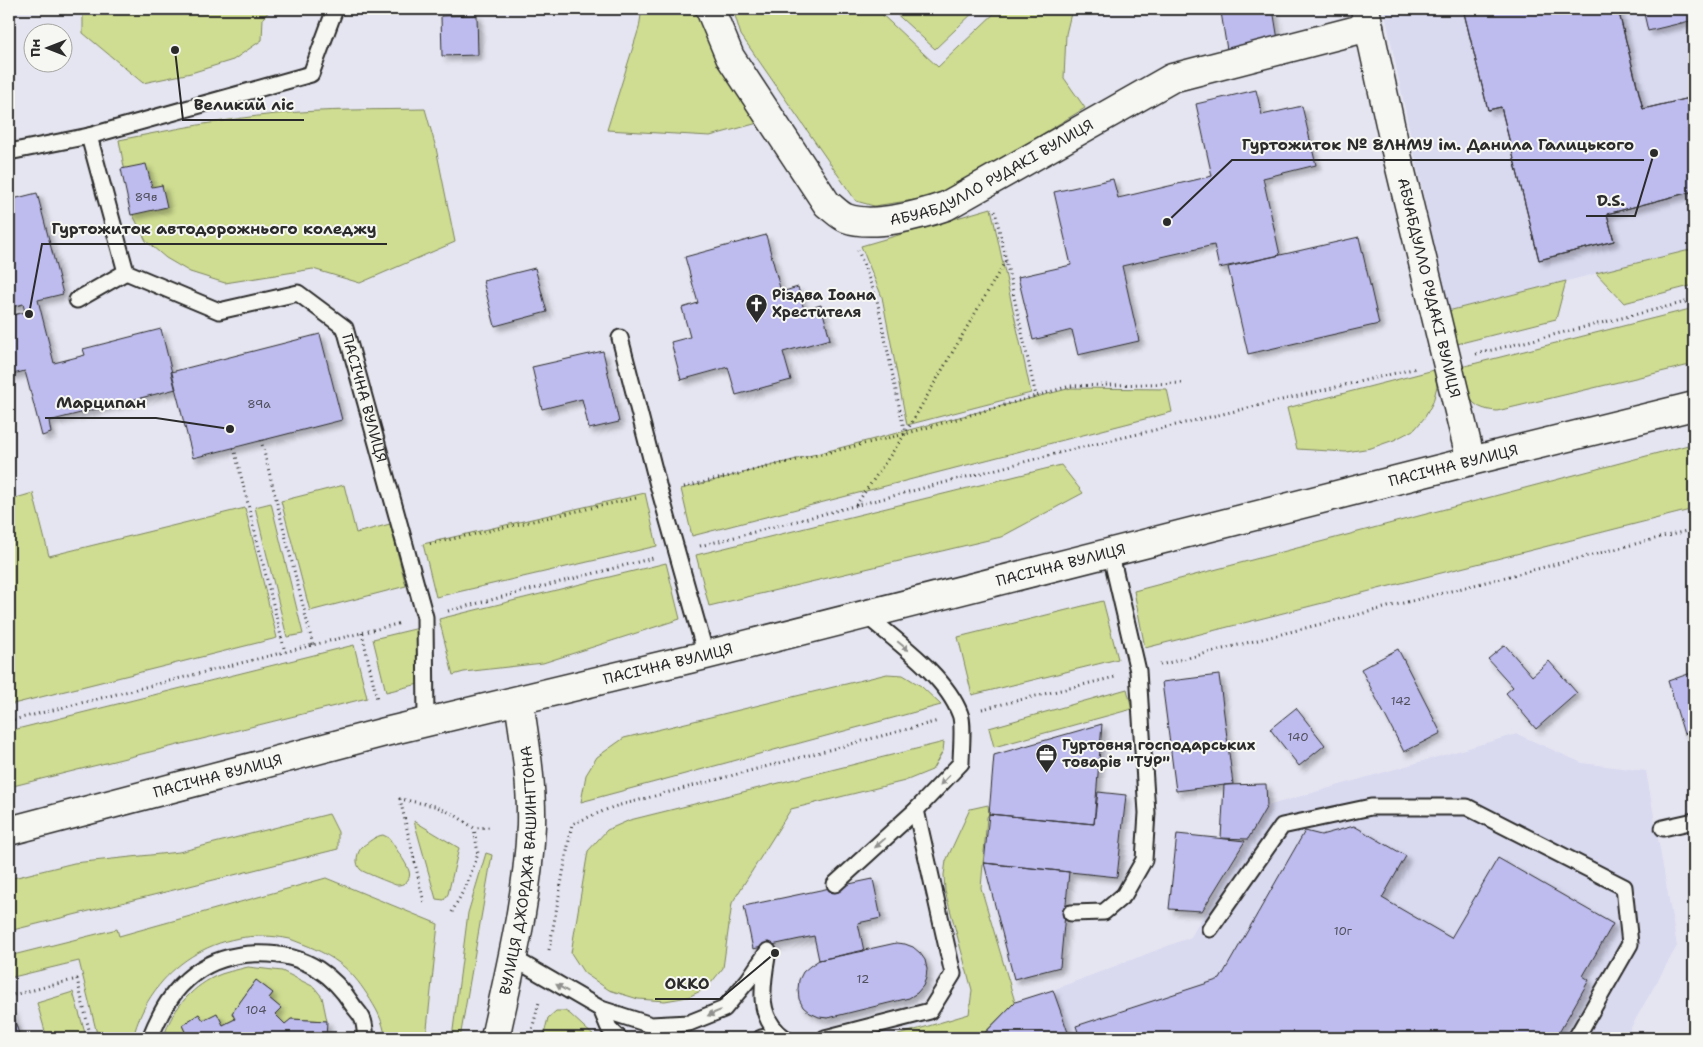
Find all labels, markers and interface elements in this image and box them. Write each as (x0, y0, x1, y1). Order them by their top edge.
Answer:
north arrow (22, 22, 72, 72)
text: Пн (26, 39, 44, 57)
callout: Великий ліс (183, 89, 304, 120)
text: Великий ліс (194, 94, 294, 115)
street label: АБУАБДУЛЛО РУДАКІ ВУЛИЦЯ (888, 115, 1097, 230)
callout: Гуртожиток № 8ЛНМУ ім. Данила Галицького (1232, 129, 1644, 160)
text: Гуртожиток № 8ЛНМУ ім. Данила Галицького (1242, 134, 1634, 155)
street label: АБУАБДУЛЛО РУДАКІ ВУЛИЦЯ (1393, 176, 1465, 400)
callout: D.S. (1586, 185, 1635, 216)
house number: 89в (135, 189, 157, 205)
text: D.S. (1597, 190, 1625, 211)
callout: Гуртожиток автодорожнього коледжу (42, 213, 387, 244)
text: Гуртожиток автодорожнього коледжу (51, 218, 377, 239)
place label: Різдва Іоана Хрестителя (772, 285, 877, 322)
church icon: Різдва Іоана Хрестителя (744, 292, 768, 323)
street label: ПАСІЧНА ВУЛИЦЯ (337, 332, 392, 465)
callout: Марципан (45, 387, 156, 418)
text: Марципан (56, 392, 146, 413)
house number: 89а (247, 396, 271, 412)
street label: ПАСІЧНА ВУЛИЦЯ (1387, 440, 1520, 491)
street label: ПАСІЧНА ВУЛИЦЯ (994, 539, 1128, 591)
street label: ПАСІЧНА ВУЛИЦЯ (601, 639, 735, 689)
one-way arrow (896, 641, 909, 652)
house number: 142 (1391, 693, 1411, 709)
house number: 140 (1287, 729, 1309, 745)
place label: Гуртовня господарських товарів "ТУР" (1062, 735, 1256, 772)
office icon: Гуртовня господарських товарів "ТУР" (1034, 742, 1058, 773)
street label: ВУЛИЦЯ ДЖОРДЖА ВАШИНГТОНА (495, 744, 541, 997)
street label: ПАСІЧНА ВУЛИЦЯ (151, 749, 285, 803)
one-way arrow (939, 774, 951, 786)
one-way arrow (875, 837, 887, 849)
house number: 10г (1334, 923, 1353, 939)
callout: ОККО (655, 968, 720, 999)
house number: 12 (857, 971, 869, 987)
text: ОККО (664, 973, 710, 994)
one-way arrow (555, 983, 568, 992)
house number: 104 (245, 1002, 267, 1018)
one-way arrow (707, 1009, 721, 1017)

